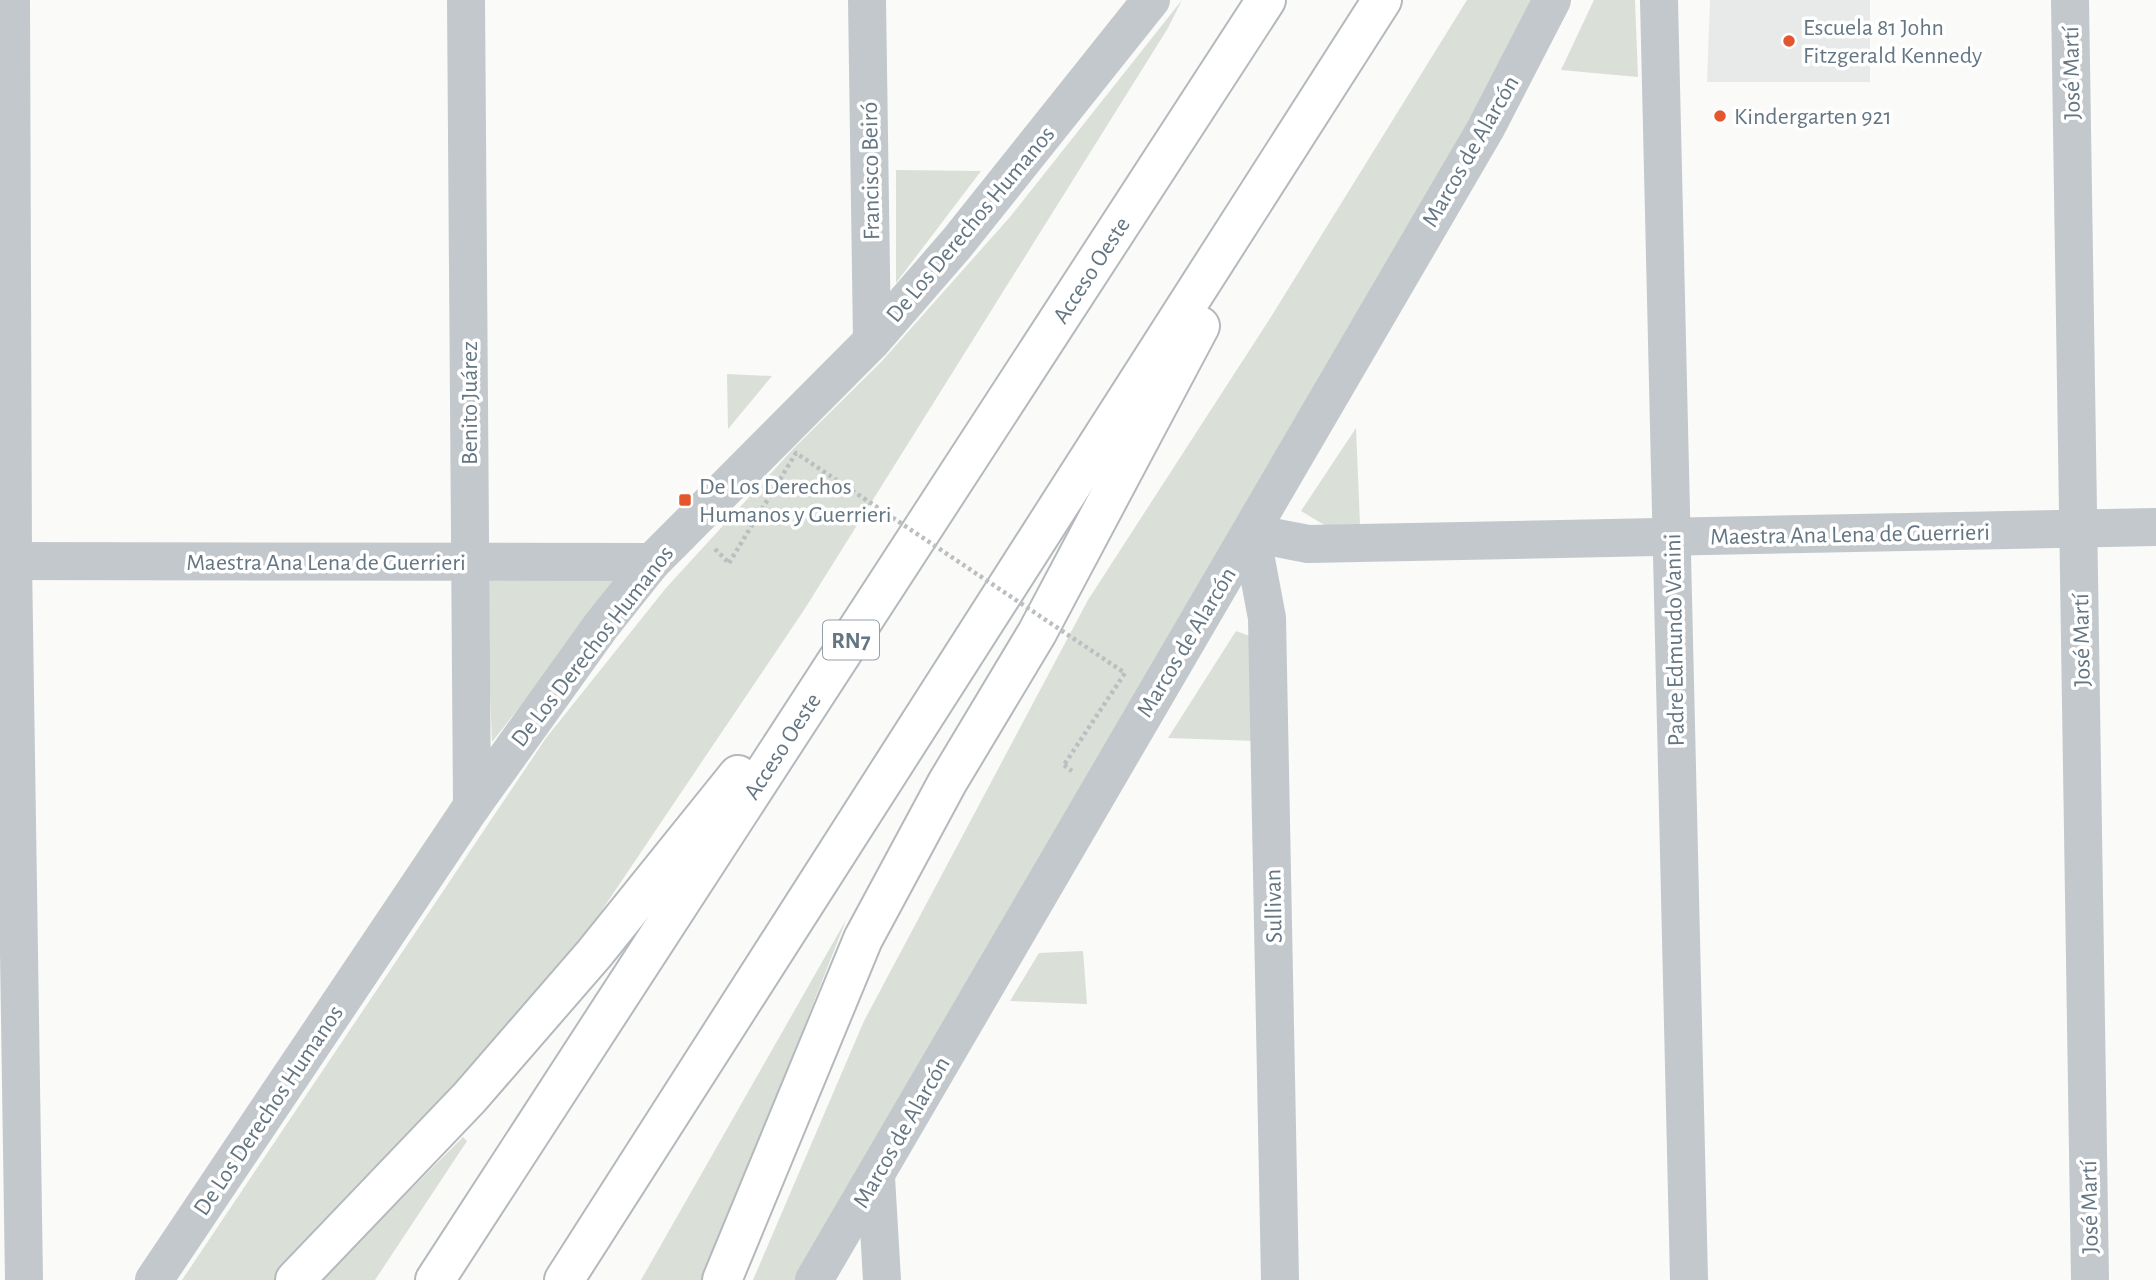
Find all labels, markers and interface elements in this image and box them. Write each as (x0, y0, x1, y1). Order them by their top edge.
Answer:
place label: Escuela 81 John Fitzgerald Kennedy (1803, 16, 1982, 68)
street label: José Martí (2059, 26, 2085, 120)
marker: Escuela 81 John Fitzgerald Kennedy (1781, 33, 1797, 49)
street label: Marcos de Alarcón (1418, 72, 1524, 231)
street label: Francisco Beiró (858, 102, 884, 240)
place label: Kindergarten 921 (1734, 105, 1892, 129)
marker: Kindergarten 921 (1712, 108, 1728, 124)
street label: De Los Derechos Humanos (882, 122, 1060, 327)
street label: Acceso Oeste (1049, 213, 1135, 328)
street label: Benito Juárez (458, 341, 482, 465)
place label: De Los Derechos Humanos y Guerrieri (699, 475, 892, 527)
marker: De Los Derechos Humanos y Guerrieri (677, 492, 693, 508)
street label: Maestra Ana Lena de Guerrieri (1710, 521, 1990, 549)
street label: Padre Edmundo Vanini (1661, 533, 1689, 747)
street label: De Los Derechos Humanos (507, 542, 679, 752)
street label: Maestra Ana Lena de Guerrieri (186, 551, 466, 575)
street label: Marcos de Alarcón (1133, 563, 1241, 722)
street label: José Martí (2069, 593, 2095, 687)
road number: RN7 (823, 620, 879, 660)
street label: Acceso Oeste (740, 689, 826, 804)
street label: Sullivan (1261, 869, 1287, 943)
street label: De Los Derechos Humanos (190, 1001, 348, 1220)
street label: Marcos de Alarcón (849, 1053, 955, 1212)
street label: José Martí (2077, 1160, 2103, 1254)

